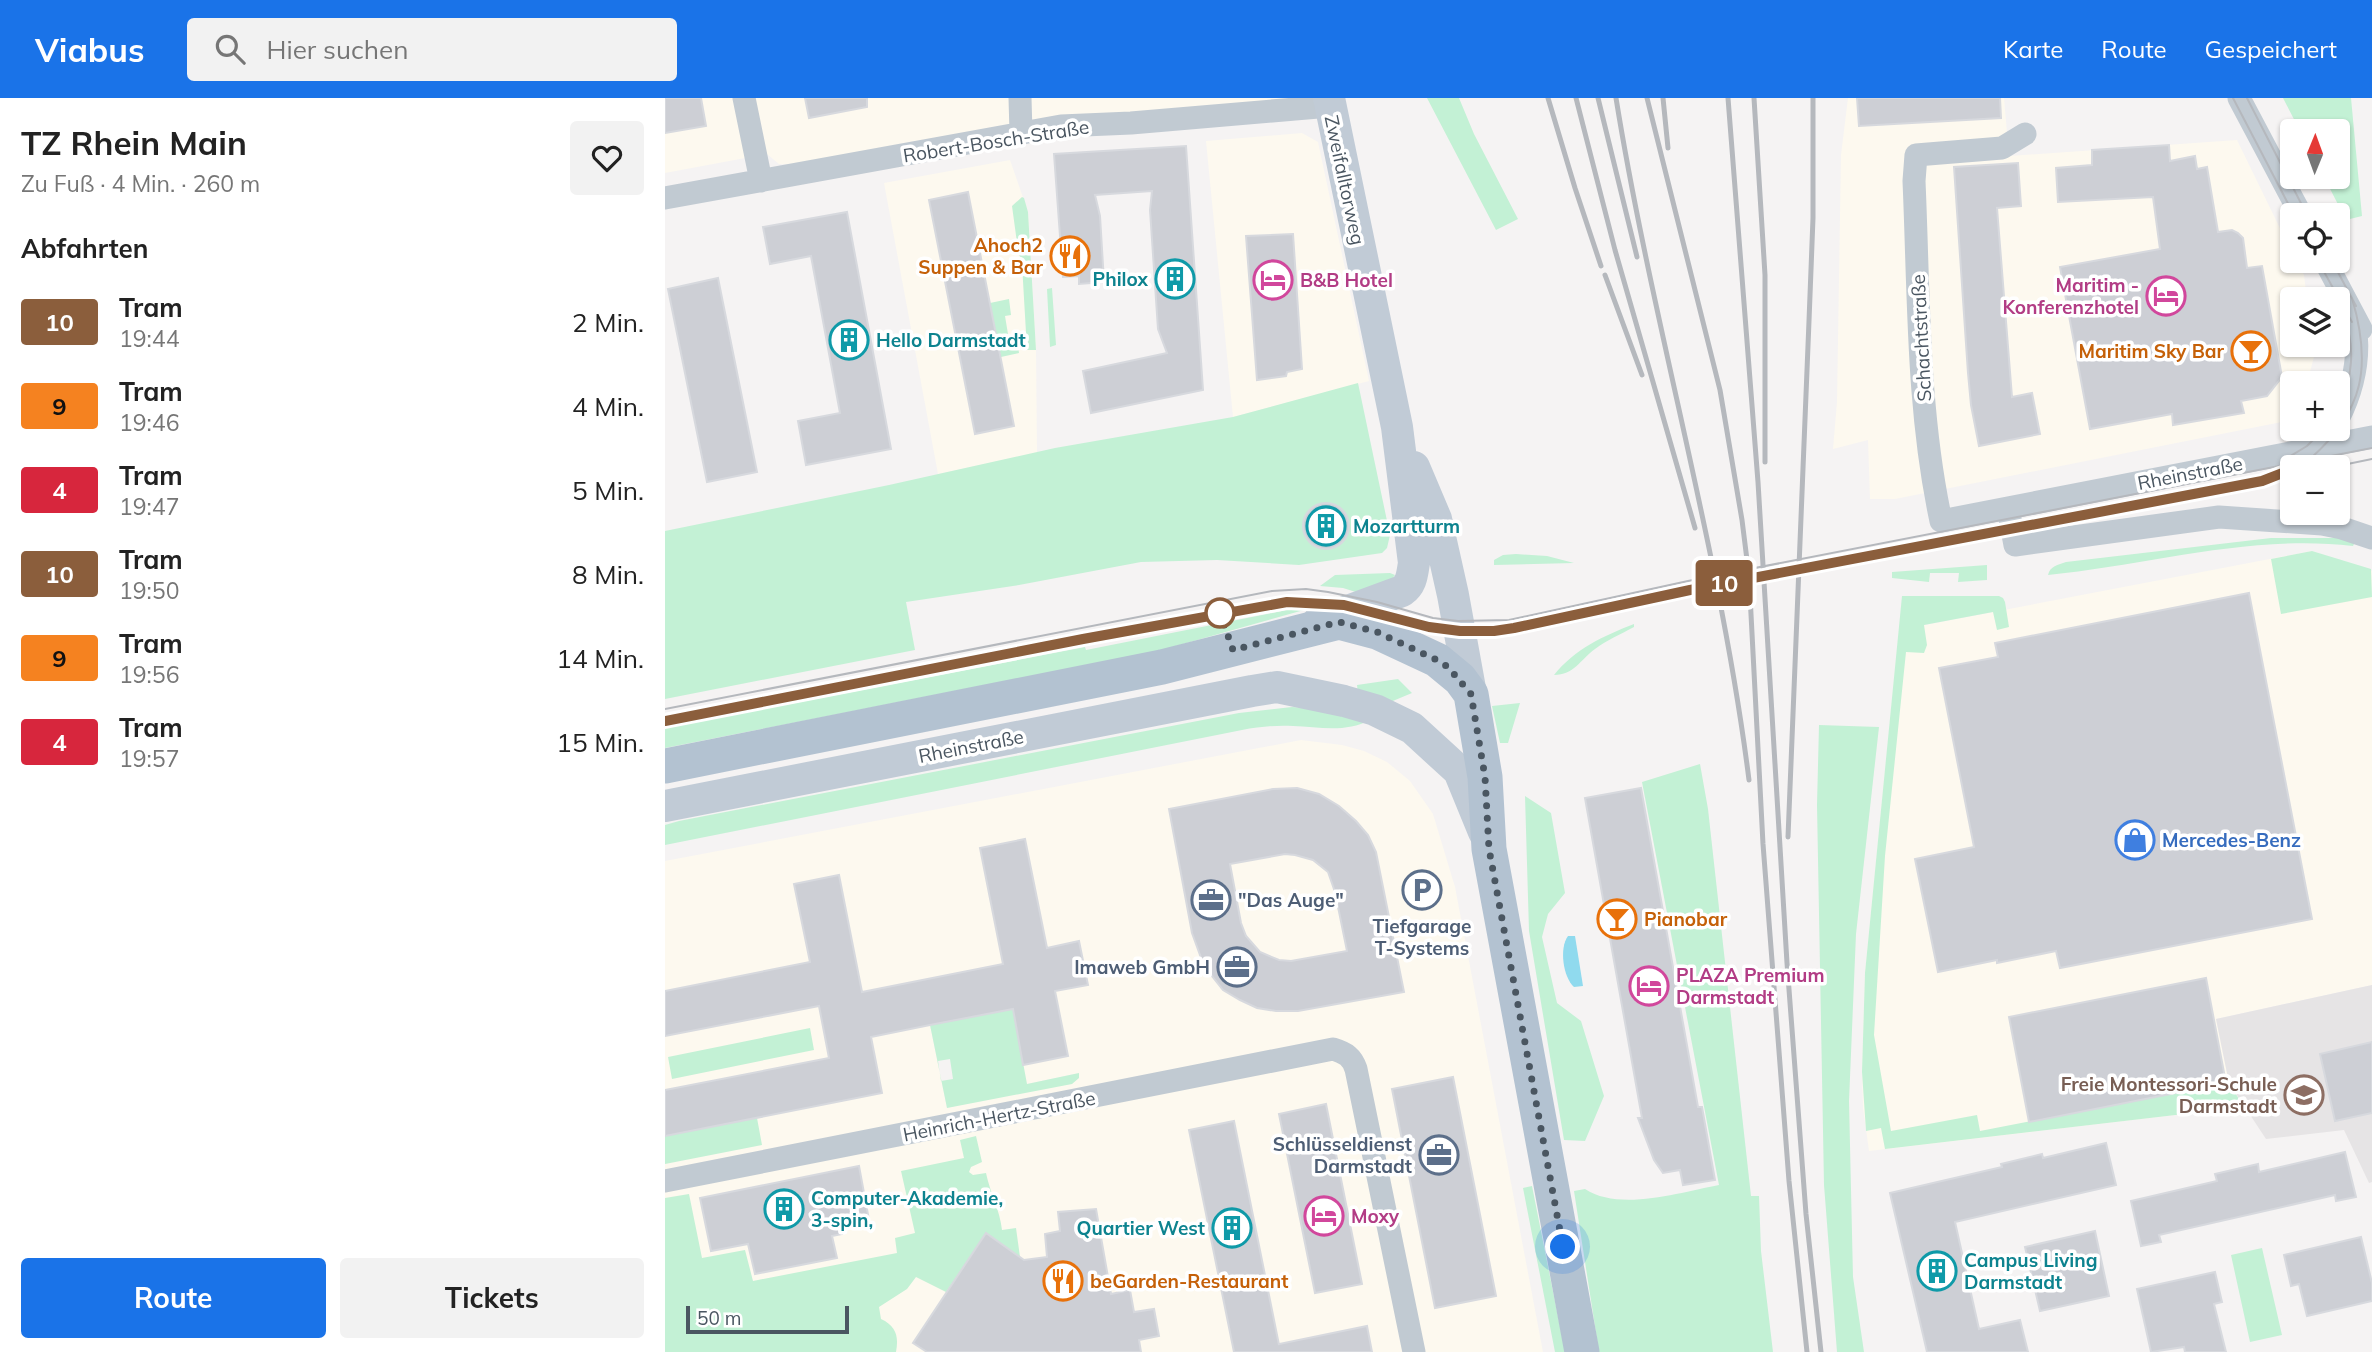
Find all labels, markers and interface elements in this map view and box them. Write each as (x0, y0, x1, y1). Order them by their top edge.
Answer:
search box (187, 18, 677, 81)
text: Viabus (35, 29, 145, 70)
icon: search (211, 30, 249, 68)
text: Hier suchen (267, 33, 408, 66)
text: Karte (2003, 34, 2063, 64)
text: Route (2101, 34, 2167, 64)
text: Gespeichert (2205, 34, 2337, 64)
street label: Zweifalltorweg (1320, 113, 1370, 247)
street label: Robert-Bosch-Straße (901, 114, 1091, 168)
north arrow (2280, 119, 2350, 189)
map controls (2280, 119, 2350, 525)
button: heart (570, 121, 644, 195)
text: TZ Rhein Main (21, 122, 247, 163)
text: Zu Fuß · 4 Min. · 260 m (21, 169, 260, 198)
button: locate (2280, 203, 2350, 273)
text: Abfahrten (21, 232, 148, 265)
place label: Ahoch2 Suppen & Bar (918, 233, 1044, 279)
restaurant icon: Ahoch2 Suppen & Bar (1049, 235, 1091, 277)
building icon: Philox (1154, 258, 1196, 300)
hotel icon: B&B Hotel (1252, 259, 1294, 301)
place label: Philox (1093, 267, 1149, 291)
place label: B&B Hotel (1300, 268, 1393, 292)
place label: Maritim - Konferenzhotel (2002, 273, 2139, 319)
street label: Schachtstraße (1906, 274, 1936, 402)
hotel icon: Maritim - Konferenzhotel (2145, 275, 2187, 317)
button: layers (2280, 287, 2350, 357)
text: Tram (119, 291, 183, 324)
text: 2 Min. (572, 306, 644, 339)
text: 10 (45, 307, 74, 337)
building icon: Hello Darmstadt (828, 319, 870, 361)
text: 19:44 (119, 324, 179, 353)
place label: Hello Darmstadt (876, 328, 1026, 352)
bar icon: Maritim Sky Bar (2230, 330, 2272, 372)
place label: Maritim Sky Bar (2079, 339, 2225, 363)
button: + (2280, 371, 2350, 441)
text: Tram (119, 375, 183, 408)
text: 4 Min. (572, 390, 644, 423)
text: 9 (52, 391, 67, 421)
text: 19:46 (119, 408, 179, 437)
street label: Rheinstraße (2135, 451, 2245, 495)
button: − (2280, 455, 2350, 525)
text: Tram (119, 459, 183, 492)
text: 5 Min. (572, 474, 644, 507)
text: 4 (52, 475, 67, 505)
text: 19:47 (119, 492, 179, 521)
building icon: Mozartturm (1305, 505, 1347, 547)
place label: Mozartturm (1353, 514, 1460, 538)
text: Tram (119, 543, 183, 576)
text: 8 Min. (572, 558, 644, 591)
text: 10 (45, 559, 74, 589)
line badge: 10 (1693, 560, 1755, 606)
text: 10 (1710, 568, 1738, 598)
text: 19:50 (119, 576, 179, 605)
unlabelled marker (1205, 598, 1235, 628)
text: Tram (119, 627, 183, 660)
text: 14 Min. (556, 642, 644, 675)
text: 9 (52, 643, 67, 673)
text: 19:56 (119, 660, 179, 689)
text: Tram (119, 711, 183, 744)
street label: Rheinstraße (916, 724, 1026, 768)
text: 15 Min. (556, 726, 644, 759)
text: 4 (52, 727, 67, 757)
text: 19:57 (119, 744, 179, 773)
shop icon: Mercedes-Benz (2114, 819, 2156, 861)
place label: Mercedes-Benz (2162, 828, 2301, 852)
parking icon: Tiefgarage T-Systems (1401, 869, 1443, 911)
office icon: "Das Auge" (1190, 879, 1232, 921)
place label: "Das Auge" (1238, 888, 1344, 912)
bar icon: Pianobar (1596, 898, 1638, 940)
place label: Pianobar (1644, 907, 1728, 931)
place label: Tiefgarage T-Systems (1373, 914, 1471, 960)
office icon: Imaweb GmbH (1216, 946, 1258, 988)
place label: Imaweb GmbH (1074, 955, 1210, 979)
place label: PLAZA Premium Darmstadt (1676, 963, 1825, 1009)
hotel icon: PLAZA Premium Darmstadt (1628, 965, 1670, 1007)
place label: Freie Montessori-Schule Darmstadt (2061, 1072, 2277, 1118)
school or university icon: Freie Montessori-Schule Darmstadt (2283, 1074, 2325, 1116)
street label: Heinrich-Hertz-Straße (901, 1086, 1097, 1146)
place label: Schlüsseldienst Darmstadt (1273, 1132, 1412, 1178)
office icon: Schlüsseldienst Darmstadt (1418, 1134, 1460, 1176)
place label: Computer-Akademie, 3-spin, (811, 1186, 1003, 1232)
building icon: Computer-Akademie, 3-spin, (763, 1188, 805, 1230)
hotel icon: Moxy (1303, 1195, 1345, 1237)
place label: Moxy (1351, 1204, 1400, 1228)
building icon: Quartier West (1211, 1207, 1253, 1249)
place label: Quartier West (1077, 1216, 1205, 1240)
your location (1545, 1229, 1580, 1264)
place label: Campus Living Darmstadt (1964, 1248, 2098, 1294)
building icon: Campus Living Darmstadt (1916, 1250, 1958, 1292)
button: Route (21, 1258, 326, 1338)
button: Tickets (340, 1258, 644, 1338)
restaurant icon: beGarden-Restaurant (1042, 1260, 1084, 1302)
place label: beGarden-Restaurant (1090, 1269, 1288, 1293)
scale bar (686, 1303, 849, 1335)
text: 50 m (697, 1306, 741, 1330)

